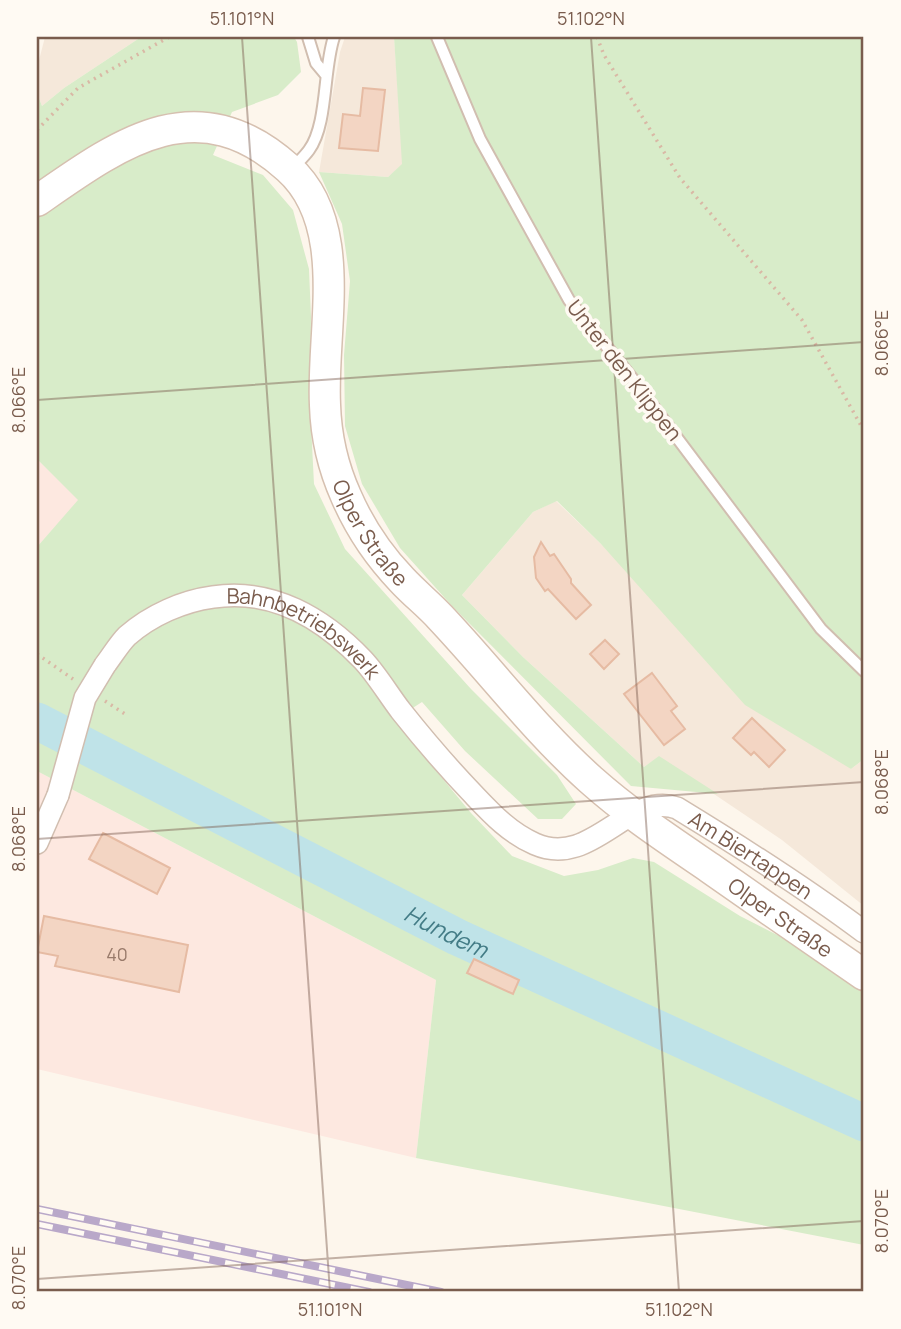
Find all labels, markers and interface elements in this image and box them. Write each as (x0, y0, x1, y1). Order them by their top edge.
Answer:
text: 51.101°N (210, 6, 274, 30)
text: 51.102°N (557, 6, 625, 30)
street label: Unter den Klippen (561, 294, 689, 446)
text: 8.066°E (869, 310, 893, 376)
text: 8.066°E (6, 367, 30, 433)
street label: Olper Straße (327, 475, 415, 592)
street label: Bahnbetriebswerk (227, 581, 388, 685)
text: 8.068°E (869, 749, 893, 815)
street label: Am Biertappen (684, 805, 819, 905)
text: 8.068°E (6, 806, 30, 872)
street label: Olper Straße (723, 871, 839, 964)
water label: Hundem (399, 897, 494, 966)
house number: 40 (106, 942, 128, 966)
text: 8.070°E (869, 1189, 893, 1253)
text: 8.070°E (6, 1246, 30, 1310)
text: 51.101°N (298, 1297, 362, 1321)
text: 51.102°N (645, 1297, 713, 1321)

